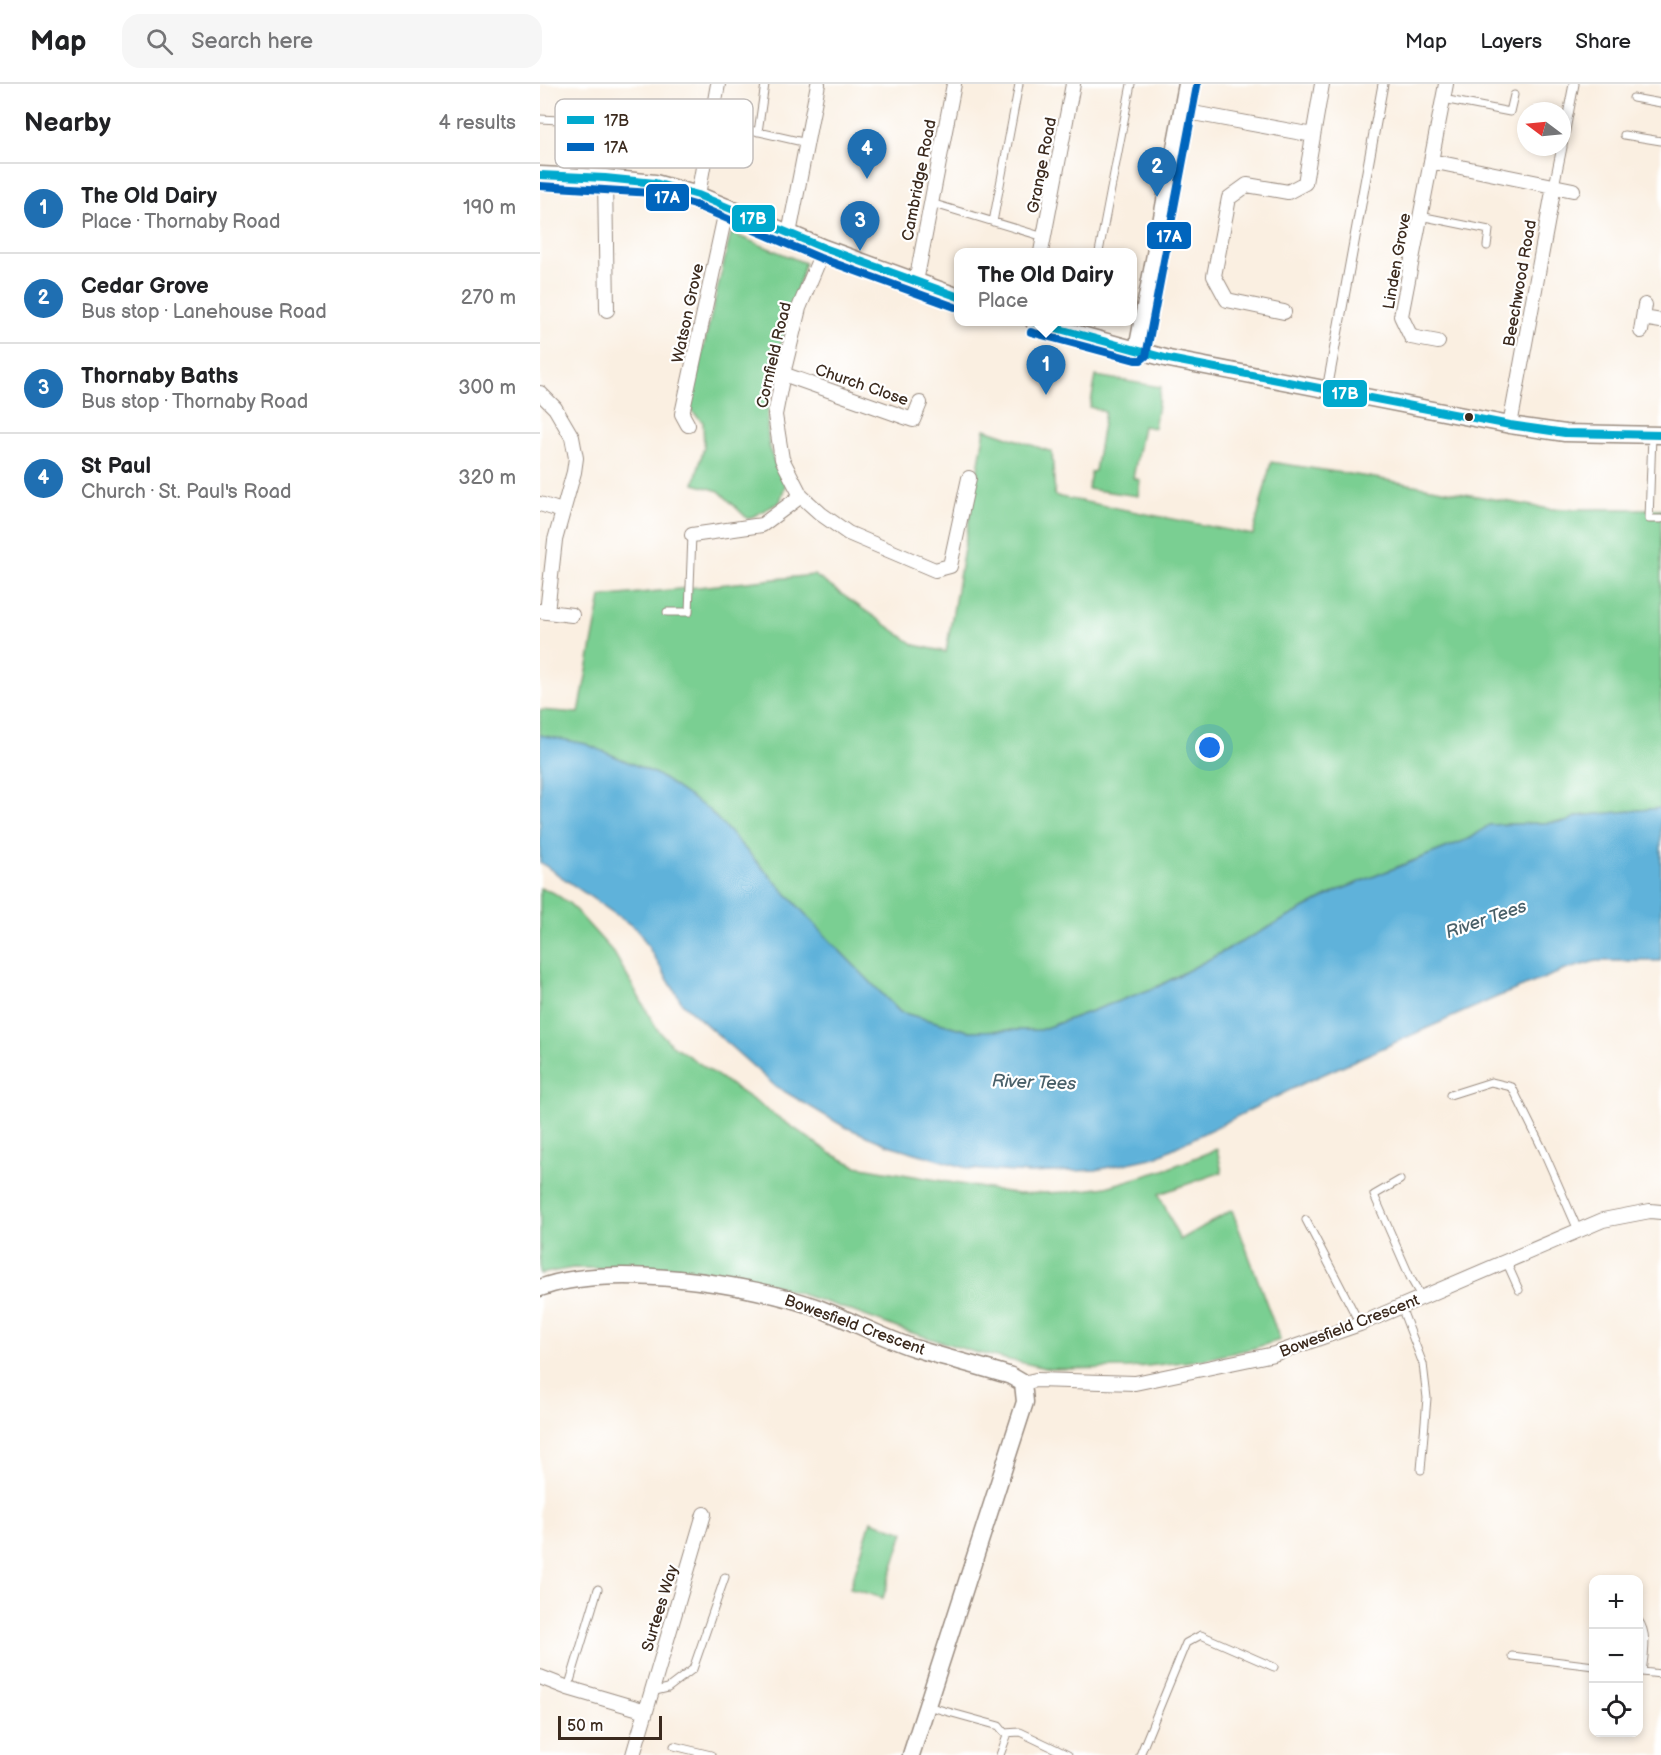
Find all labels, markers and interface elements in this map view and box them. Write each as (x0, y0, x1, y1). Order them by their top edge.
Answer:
search box (122, 14, 542, 68)
text: Map (30, 25, 86, 58)
icon: search (143, 25, 176, 58)
text: Search here (191, 28, 313, 55)
text: Map (1405, 29, 1447, 54)
text: Layers (1480, 29, 1542, 54)
text: Share (1575, 29, 1631, 54)
legend (555, 99, 753, 168)
north arrow (1517, 102, 1571, 156)
text: Nearby (24, 108, 111, 139)
text: 4 results (438, 111, 516, 135)
text: 17B (604, 112, 629, 131)
street label: Grange Road (1024, 116, 1061, 215)
street label: Cambridge Road (898, 118, 941, 243)
pin: 4 (848, 130, 886, 179)
text: 17A (604, 139, 628, 158)
pin: 2 (1138, 147, 1176, 197)
text: The Old Dairy (81, 183, 217, 210)
line badge: 17A (645, 183, 690, 212)
text: 17A (654, 189, 680, 208)
text: 1 (39, 196, 48, 220)
text: 190 m (463, 196, 516, 220)
pin: 3 (840, 202, 880, 251)
line badge: 17B (731, 204, 776, 233)
text: Place · Thornaby Road (81, 210, 280, 234)
text: 17B (740, 210, 766, 229)
street label: Linden Grove (1380, 211, 1415, 311)
street label: Beechwood Road (1500, 219, 1541, 348)
line badge: 17A (1146, 221, 1192, 250)
text: 17A (1156, 228, 1182, 247)
popup (954, 248, 1137, 326)
street label: Watson Grove (669, 261, 708, 365)
text: The Old Dairy (977, 262, 1114, 289)
text: Cedar Grove (81, 273, 209, 300)
text: 2 (38, 286, 49, 310)
text: 270 m (461, 286, 516, 310)
text: Place (977, 289, 1028, 313)
text: Bus stop · Lanehouse Road (81, 300, 327, 324)
street label: Cornfield Road (753, 301, 796, 410)
pin: 1 (1026, 346, 1066, 395)
street label: Church Close (812, 361, 911, 410)
text: Thornaby Baths (81, 363, 238, 390)
text: 3 (38, 376, 49, 400)
text: 300 m (458, 376, 516, 400)
line badge: 17B (1322, 379, 1368, 408)
text: 17B (1332, 385, 1358, 404)
text: Bus stop · Thornaby Road (81, 390, 308, 414)
unlabelled marker (1463, 411, 1475, 423)
text: St Paul (81, 453, 151, 480)
text: 4 (38, 466, 49, 490)
text: 320 m (458, 466, 516, 490)
text: Church · St. Paul's Road (81, 480, 292, 504)
your location (1195, 733, 1224, 762)
water label: River Tees (1443, 896, 1529, 943)
water label: River Tees (992, 1071, 1076, 1094)
street label: Bowesfield Crescent (782, 1291, 928, 1360)
street label: Bowesfield Crescent (1277, 1291, 1422, 1362)
street label: Surtees Way (638, 1562, 683, 1654)
map controls (1589, 1575, 1643, 1737)
button: + (1589, 1575, 1643, 1629)
button: − (1589, 1629, 1643, 1683)
button: locate (1589, 1683, 1643, 1737)
scale bar (558, 1713, 662, 1740)
text: 50 m (567, 1717, 603, 1736)

